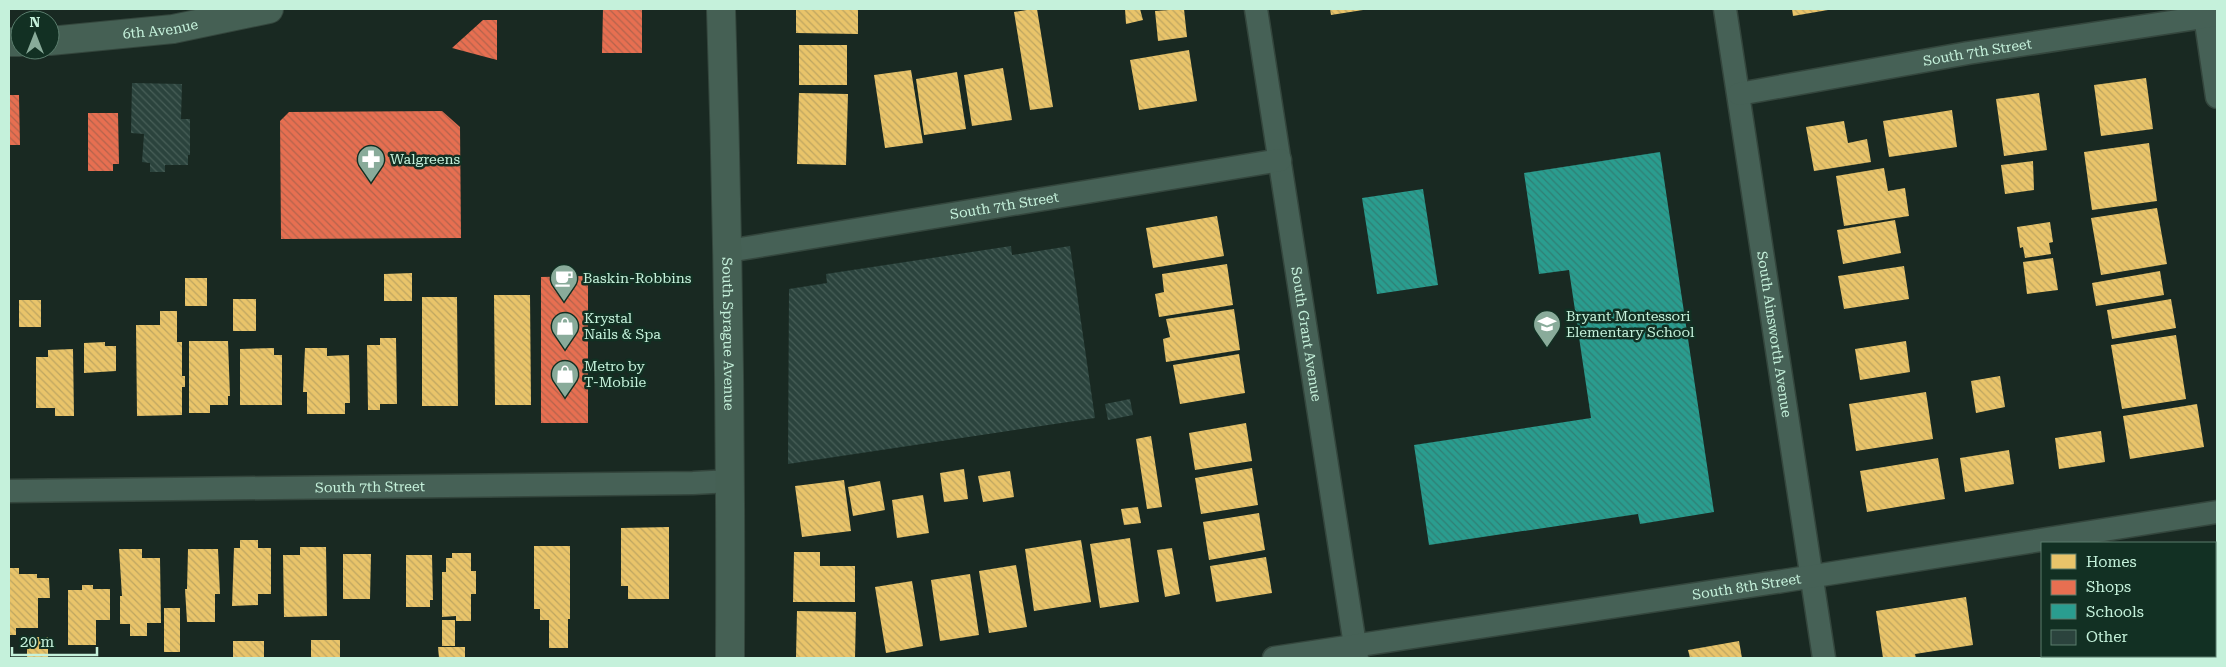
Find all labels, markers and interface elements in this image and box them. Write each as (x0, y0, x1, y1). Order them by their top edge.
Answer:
north arrow (10, 10, 60, 60)
text: N (30, 14, 41, 30)
street label: 6th Avenue (122, 16, 200, 42)
street label: South 7th Street (1922, 35, 2033, 69)
pharmacy icon: Walgreens (356, 144, 386, 183)
place label: Walgreens (390, 151, 461, 167)
street label: South 7th Street (949, 189, 1060, 222)
street label: South Ainsworth Avenue (1754, 250, 1795, 419)
street label: South Sprague Avenue (719, 257, 737, 411)
cafe icon: Baskin-Robbins (549, 263, 579, 302)
street label: South Grant Avenue (1288, 265, 1325, 403)
place label: Baskin-Robbins (583, 270, 692, 286)
place label: Bryant Montessori Elementary School (1566, 308, 1695, 340)
school or university icon: Bryant Montessori Elementary School (1532, 309, 1562, 348)
place label: Krystal Nails & Spa (584, 310, 661, 342)
shop icon: Krystal Nails & Spa (550, 311, 580, 350)
place label: Metro by T-Mobile (584, 358, 647, 390)
shop icon: Metro by T-Mobile (550, 359, 580, 398)
street label: South 7th Street (315, 478, 425, 495)
legend (2041, 542, 2216, 657)
text: Homes (2086, 553, 2137, 571)
street label: South 8th Street (1691, 570, 1802, 603)
text: Shops (2086, 578, 2131, 596)
text: Schools (2086, 603, 2144, 621)
scale bar (12, 624, 98, 656)
text: Other (2086, 628, 2128, 646)
text: 20 m (20, 633, 55, 651)

